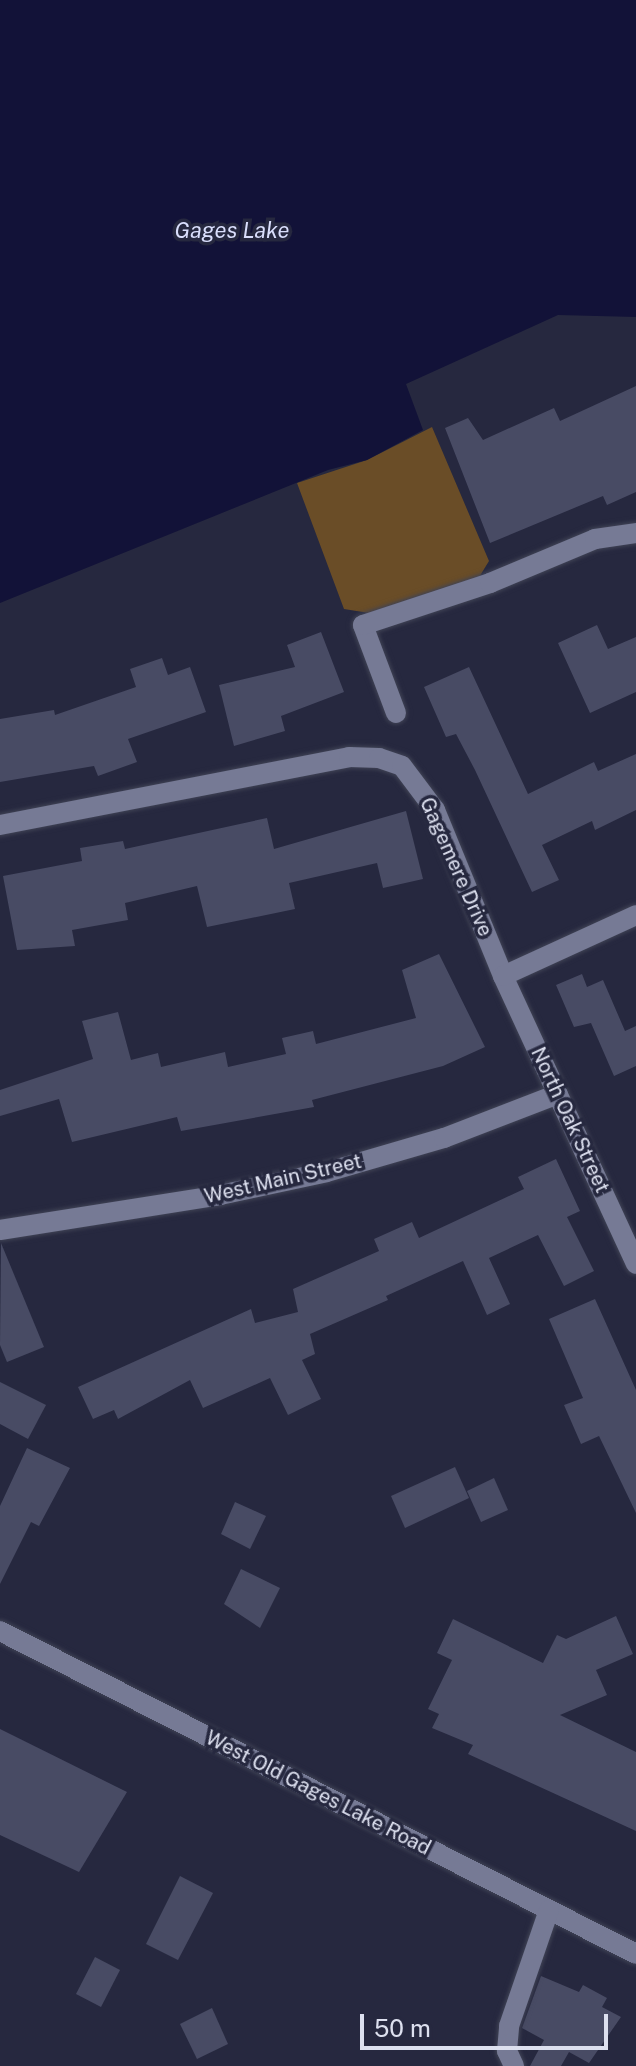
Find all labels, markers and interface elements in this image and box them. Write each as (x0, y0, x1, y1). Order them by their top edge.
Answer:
water label: Gages Lake (175, 218, 289, 244)
street label: Gagemere Drive (415, 794, 497, 940)
street label: North Oak Street (526, 1043, 614, 1197)
street label: West Main Street (202, 1149, 364, 1209)
street label: West Old Gages Lake Road (201, 1726, 435, 1860)
scale bar (364, 1998, 612, 2048)
text: 50 m (374, 2014, 431, 2042)

